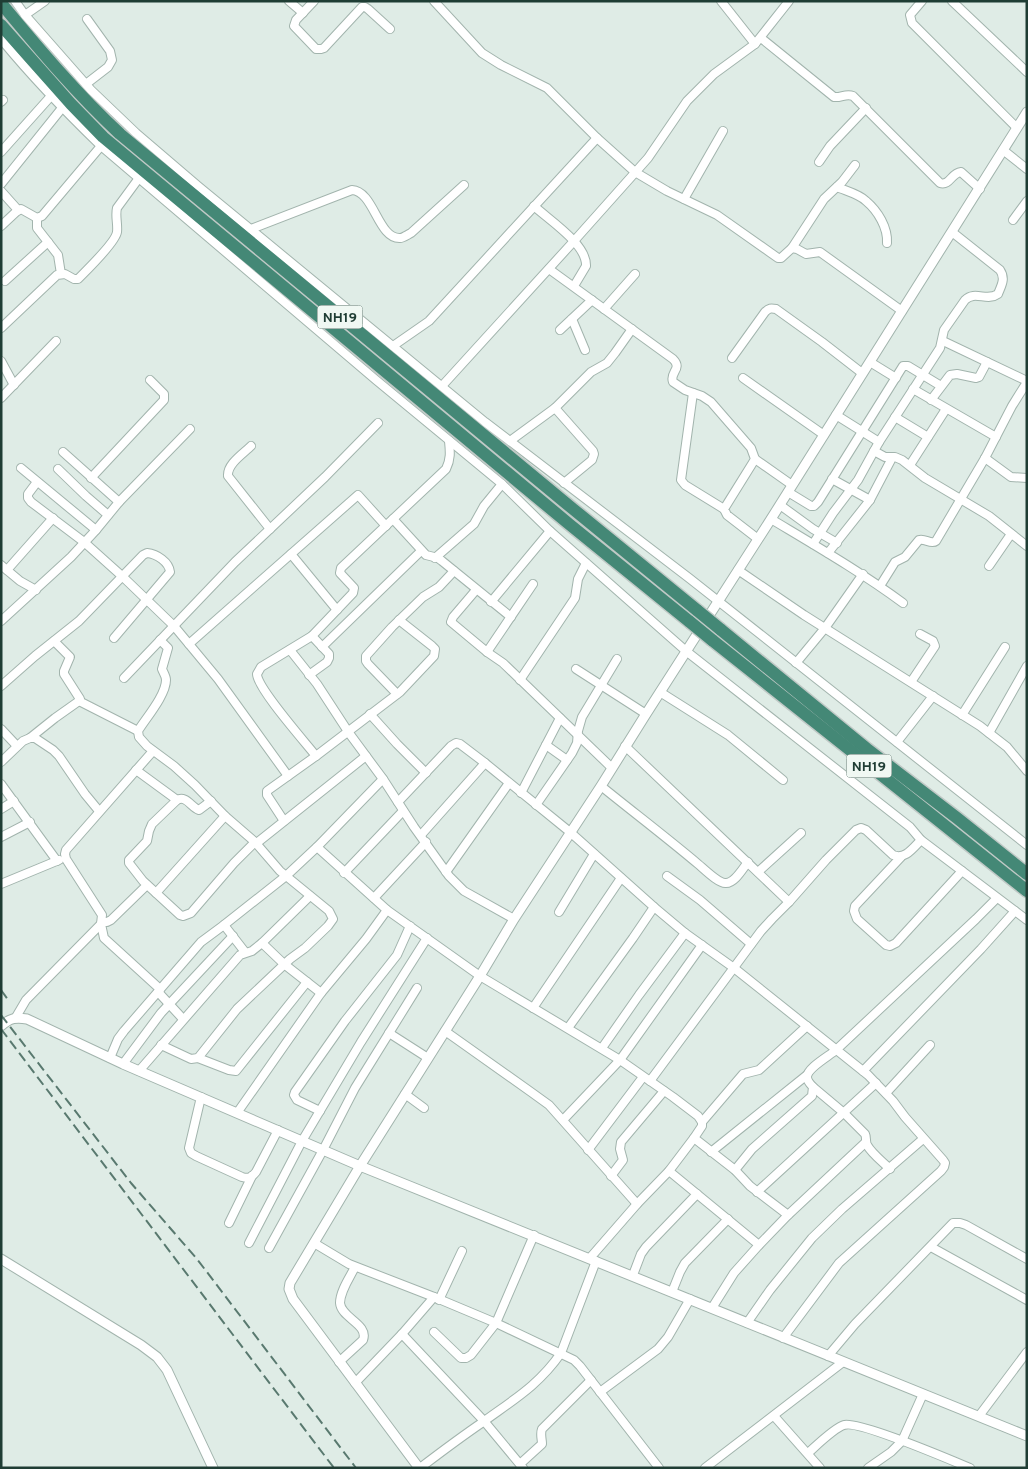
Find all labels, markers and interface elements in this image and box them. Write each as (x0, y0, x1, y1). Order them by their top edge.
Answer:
road number: NH19 (318, 306, 362, 328)
road number: NH19 (846, 754, 892, 778)

